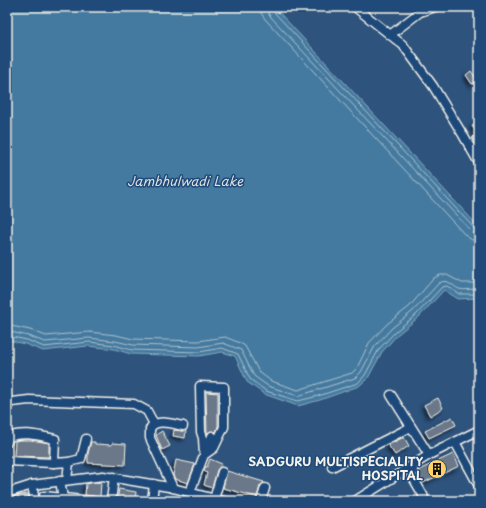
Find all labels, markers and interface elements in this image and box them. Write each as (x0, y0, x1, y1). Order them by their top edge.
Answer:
water label: Jambhulwadi Lake (127, 171, 244, 190)
place label: SADGURU MULTISPECIALITY HOSPITAL (248, 452, 424, 484)
building icon: SADGURU MULTISPECIALITY HOSPITAL (426, 458, 448, 480)

